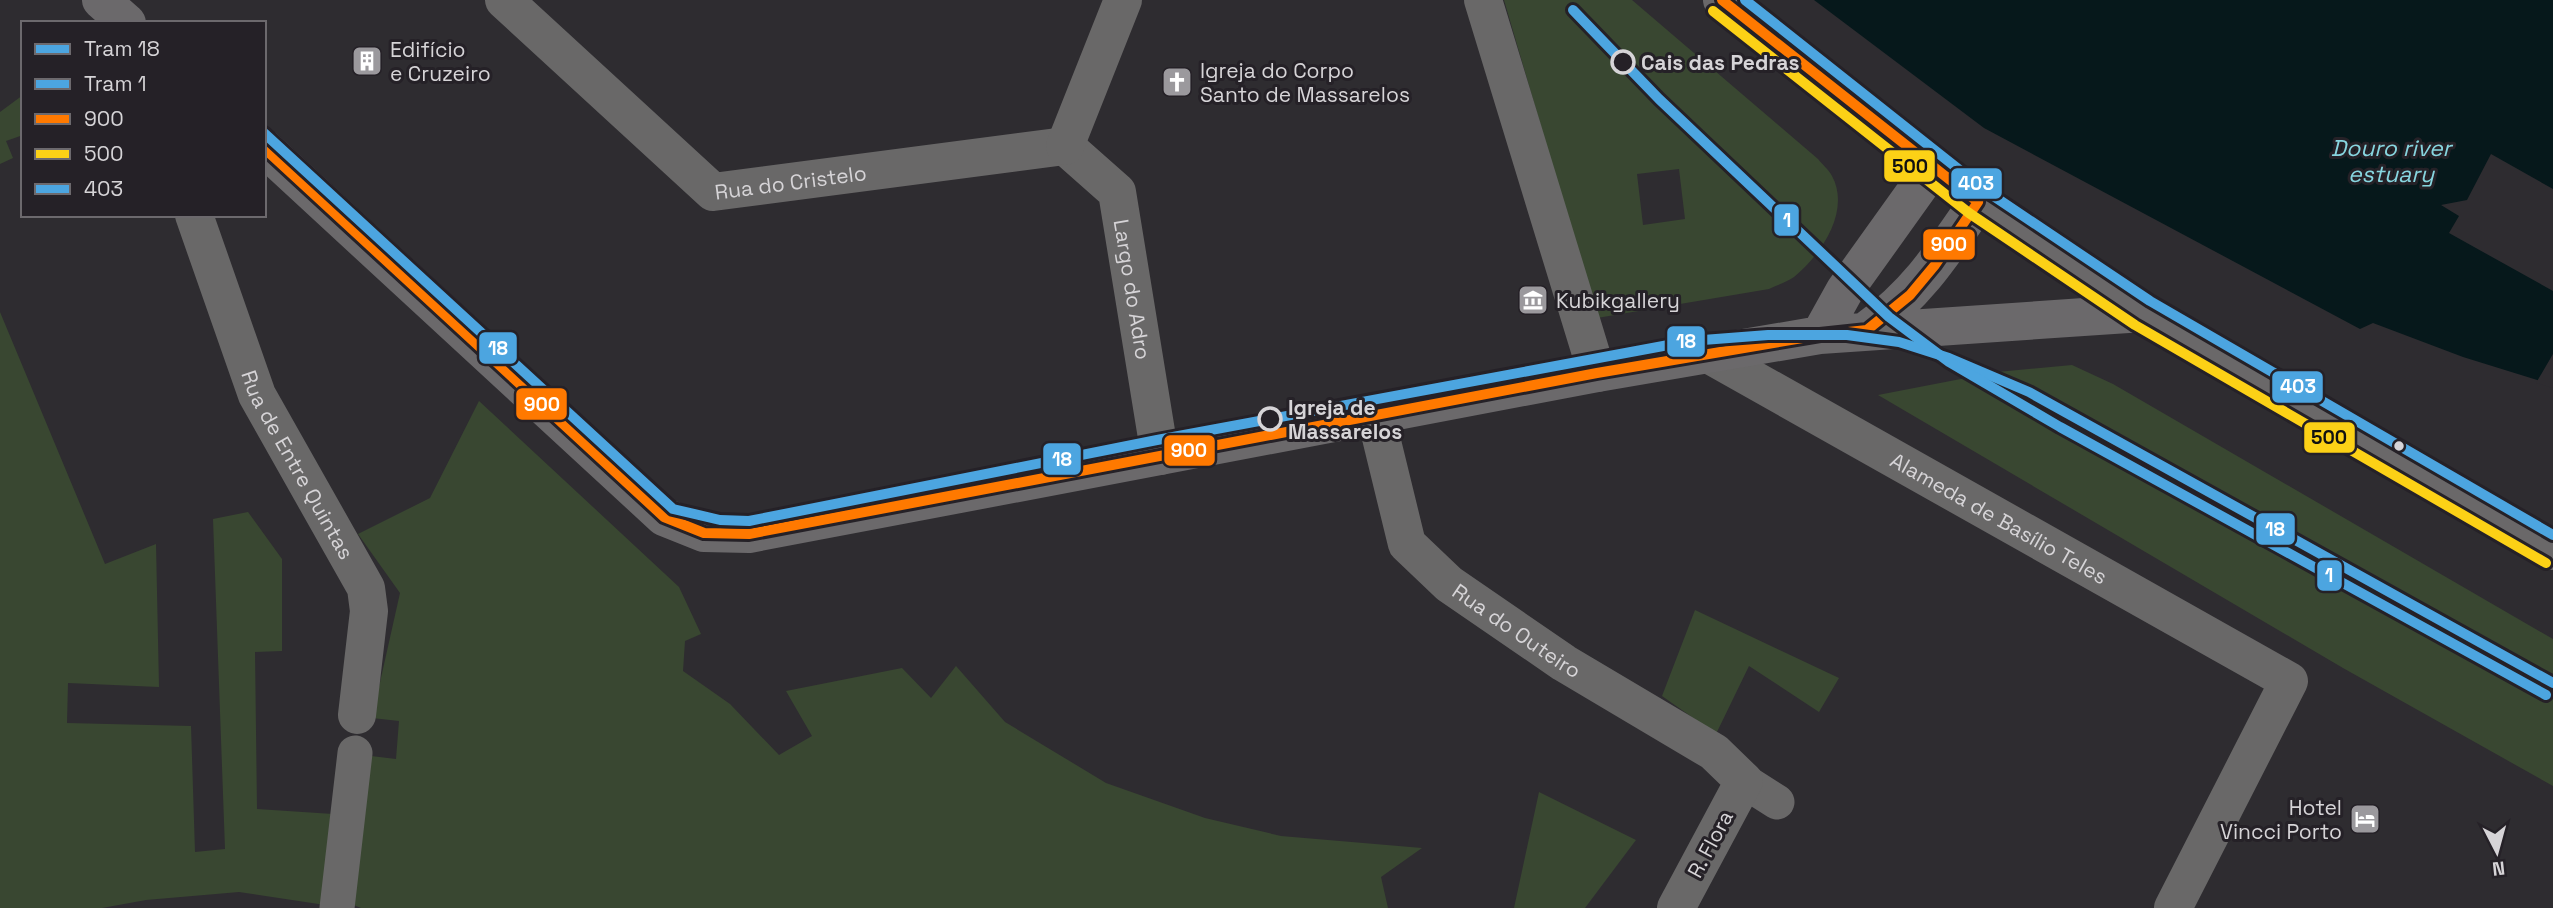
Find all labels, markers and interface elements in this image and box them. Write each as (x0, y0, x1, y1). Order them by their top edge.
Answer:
legend (21, 21, 266, 217)
text: Tram 18 (84, 35, 160, 62)
place label: Edifício e Cruzeiro (390, 36, 491, 87)
building icon: Edifício e Cruzeiro (350, 44, 384, 78)
place label: Cais das Pedras (1641, 49, 1799, 76)
marker: Cais das Pedras (1611, 50, 1635, 74)
place label: Igreja do Corpo Santo de Massarelos (1200, 57, 1410, 108)
church icon: Igreja do Corpo Santo de Massarelos (1160, 65, 1194, 99)
text: Tram 1 (84, 70, 147, 97)
text: 900 (84, 105, 124, 132)
water label: Douro river estuary (2331, 133, 2454, 189)
text: 500 (84, 140, 124, 167)
line badge: 500 (1883, 149, 1936, 183)
text: 500 (1892, 154, 1928, 179)
street label: Rua do Cristelo (713, 159, 868, 205)
line badge: 403 (1950, 167, 2003, 200)
text: 403 (1958, 171, 1994, 196)
text: 403 (84, 175, 123, 202)
line badge: 1 (1773, 203, 1800, 237)
text: 1 (1783, 208, 1791, 233)
street label: Largo do Adro (1108, 217, 1158, 361)
line badge: 900 (1922, 228, 1976, 261)
text: 900 (1931, 232, 1967, 257)
museum icon: Kubikgallery (1516, 283, 1550, 317)
place label: Kubikgallery (1556, 287, 1680, 314)
line badge: 18 (1666, 325, 1706, 358)
text: 18 (1676, 329, 1696, 354)
line badge: 18 (478, 331, 518, 365)
text: 18 (488, 336, 508, 361)
street label: Rua de Entre Quintas (236, 366, 360, 564)
line badge: 403 (2271, 370, 2324, 404)
text: 403 (2280, 374, 2316, 399)
line badge: 900 (515, 387, 568, 421)
text: 900 (524, 392, 560, 417)
place label: Igreja de Massarelos (1288, 394, 1402, 445)
marker: Igreja de Massarelos (1258, 407, 1282, 431)
line badge: 500 (2303, 421, 2356, 454)
text: 500 (2311, 425, 2347, 450)
line badge: 900 (1163, 434, 1216, 467)
text: 900 (1171, 438, 1207, 463)
unlabelled marker (2392, 439, 2406, 453)
line badge: 18 (1042, 442, 1082, 476)
street label: Alameda de Basílio Teles (1886, 446, 2112, 590)
text: 18 (1052, 447, 1072, 472)
line badge: 18 (2255, 512, 2296, 546)
text: 18 (2265, 517, 2285, 542)
line badge: 1 (2316, 559, 2343, 592)
text: 1 (2325, 563, 2333, 588)
street label: Rua do Outeiro (1447, 577, 1586, 684)
place label: Hotel Vincci Porto (2220, 794, 2342, 845)
hotel icon: Hotel Vincci Porto (2348, 802, 2382, 836)
street label: R. Flora (1681, 806, 1739, 882)
north arrow (2462, 817, 2532, 887)
text: N (2491, 855, 2506, 882)

